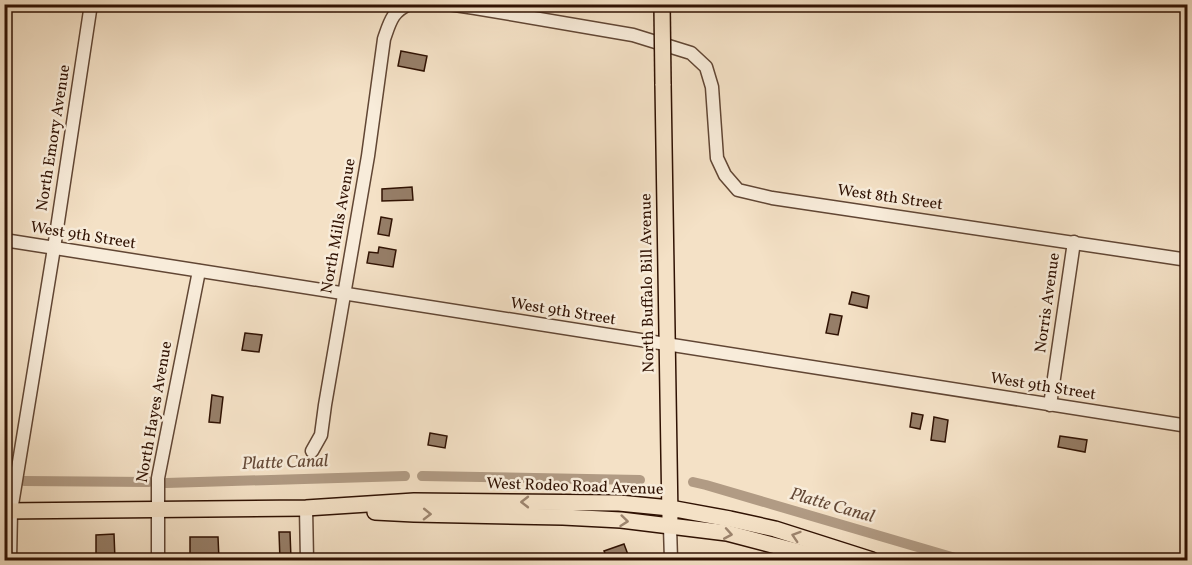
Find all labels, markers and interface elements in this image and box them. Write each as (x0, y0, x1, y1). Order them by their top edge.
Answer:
street label: North Emory Avenue (32, 63, 76, 213)
street label: North Mills Avenue (316, 157, 362, 295)
street label: West 8th Street (836, 180, 945, 216)
street label: North Buffalo Bill Avenue (635, 193, 661, 373)
street label: West 9th Street (29, 217, 138, 255)
street label: Norris Avenue (1030, 251, 1066, 355)
street label: West 9th Street (509, 293, 618, 331)
street label: North Hayes Avenue (132, 339, 178, 485)
street label: West 9th Street (989, 368, 1098, 406)
water label: Platte Canal (241, 449, 329, 477)
street label: West Rodeo Road Avenue (486, 473, 664, 501)
water label: Platte Canal (787, 482, 878, 530)
one-way arrow (521, 496, 530, 508)
one-way arrow (423, 508, 432, 521)
one-way arrow (619, 514, 628, 527)
one-way arrow (723, 527, 733, 540)
one-way arrow (791, 531, 802, 543)

